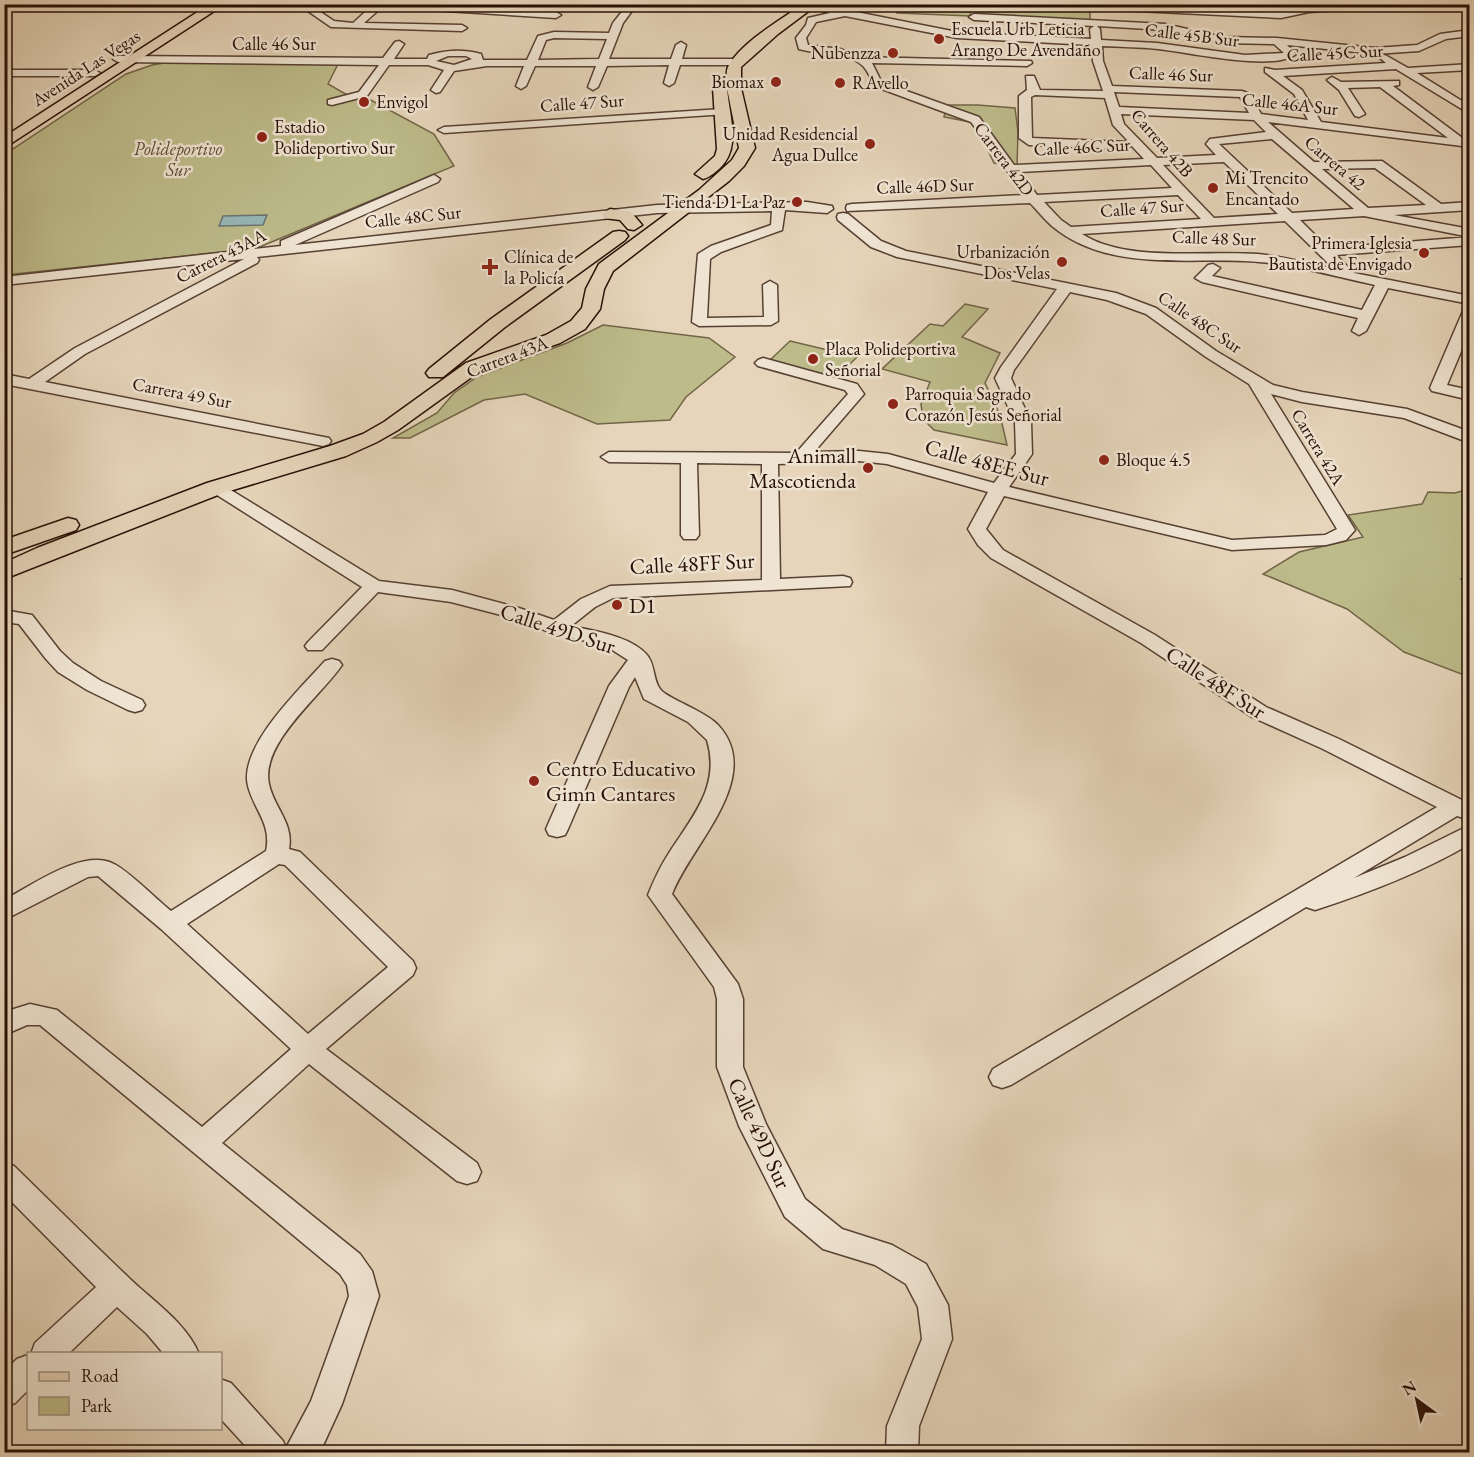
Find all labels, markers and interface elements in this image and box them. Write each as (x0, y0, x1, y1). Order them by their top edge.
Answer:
place label: Escuela Urb Leticia Arango De Avendaño (950, 17, 1101, 61)
street label: Calle 45B Sur (1144, 17, 1240, 52)
street label: Avenida Las Vegas (26, 24, 144, 112)
street label: Calle 46 Sur (232, 32, 316, 55)
marker: Escuela Urb Leticia Arango De Avendaño (932, 32, 946, 46)
street label: Calle 45C Sur (1286, 38, 1384, 67)
place label: Nubenzza (811, 41, 882, 64)
marker: Nubenzza (886, 46, 900, 60)
street label: Calle 46 Sur (1129, 61, 1213, 86)
place label: Biomax (711, 70, 764, 93)
place label: RAvello (852, 71, 909, 94)
marker: Biomax (769, 75, 783, 89)
marker: RAvello (833, 76, 847, 90)
street label: Calle 46A Sur (1241, 87, 1339, 120)
street label: Calle 47 Sur (539, 88, 625, 117)
place label: Envigol (376, 90, 428, 113)
marker: Envigol (357, 95, 371, 109)
street label: Carrera 42B (1126, 104, 1198, 182)
place label: Estadio Polideportivo Sur (274, 115, 395, 159)
street label: Carrera 42D (969, 117, 1040, 200)
place label: Unidad Residencial Agua Dullce (723, 122, 858, 166)
marker: Estadio Polideportivo Sur (255, 130, 269, 144)
street label: Carrera 42 (1300, 130, 1371, 195)
street label: Calle 46C Sur (1033, 132, 1131, 161)
park label: Polideportivo Sur (134, 137, 222, 181)
marker: Unidad Residencial Agua Dullce (863, 137, 877, 151)
place label: Mi Trencito Encantado (1225, 166, 1308, 210)
street label: Calle 46D Sur (876, 172, 974, 199)
marker: Mi Trencito Encantado (1206, 181, 1220, 195)
place label: Tienda D1 La Paz (662, 190, 785, 213)
street label: Calle 47 Sur (1099, 193, 1185, 222)
marker: Tienda D1 La Paz (790, 195, 804, 209)
street label: Calle 48C Sur (364, 200, 462, 233)
street label: Carrera 43AA (172, 223, 270, 288)
street label: Calle 48 Sur (1172, 225, 1256, 250)
place label: Primera Iglesia Bautista de Envigado (1268, 231, 1413, 275)
place label: Urbanización Dos Velas (957, 240, 1050, 284)
place label: Clínica de la Policía (504, 245, 573, 289)
marker: Primera Iglesia Bautista de Envigado (1417, 246, 1431, 260)
marker: Urbanización Dos Velas (1055, 255, 1069, 269)
marker: Clínica de la Policía (481, 258, 499, 276)
street label: Calle 48C Sur (1154, 285, 1247, 358)
street label: Carrera 43A (463, 330, 551, 383)
place label: Placa Polideportiva Señorial (825, 337, 957, 381)
marker: Placa Polideportiva Señorial (806, 352, 820, 366)
street label: Carrera 49 Sur (131, 372, 234, 413)
place label: Parroquia Sagrado Corazón Jesús Señorial (905, 382, 1062, 426)
marker: Parroquia Sagrado Corazón Jesús Señorial (886, 397, 900, 411)
street label: Carrera 42A (1287, 404, 1351, 490)
street label: Calle 48EE Sur (922, 432, 1053, 493)
place label: Animall Mascotienda (749, 441, 856, 495)
place label: Bloque 4.5 (1116, 448, 1191, 471)
marker: Bloque 4.5 (1097, 453, 1111, 467)
marker: Animall Mascotienda (861, 461, 875, 475)
street label: Calle 48FF Sur (629, 546, 756, 581)
place label: D1 (629, 591, 656, 620)
street label: Calle 49D Sur (497, 596, 620, 661)
marker: D1 (610, 598, 624, 612)
street label: Calle 48F Sur (1160, 639, 1272, 726)
place label: Centro Educativo Gimn Cantares (546, 754, 696, 808)
marker: Centro Educativo Gimn Cantares (527, 774, 541, 788)
street label: Calle 49D Sur (721, 1073, 798, 1194)
legend (27, 1352, 222, 1430)
text: Road (81, 1364, 120, 1387)
north arrow (1387, 1370, 1447, 1430)
text: N (1398, 1375, 1420, 1400)
text: Park (81, 1394, 112, 1417)

